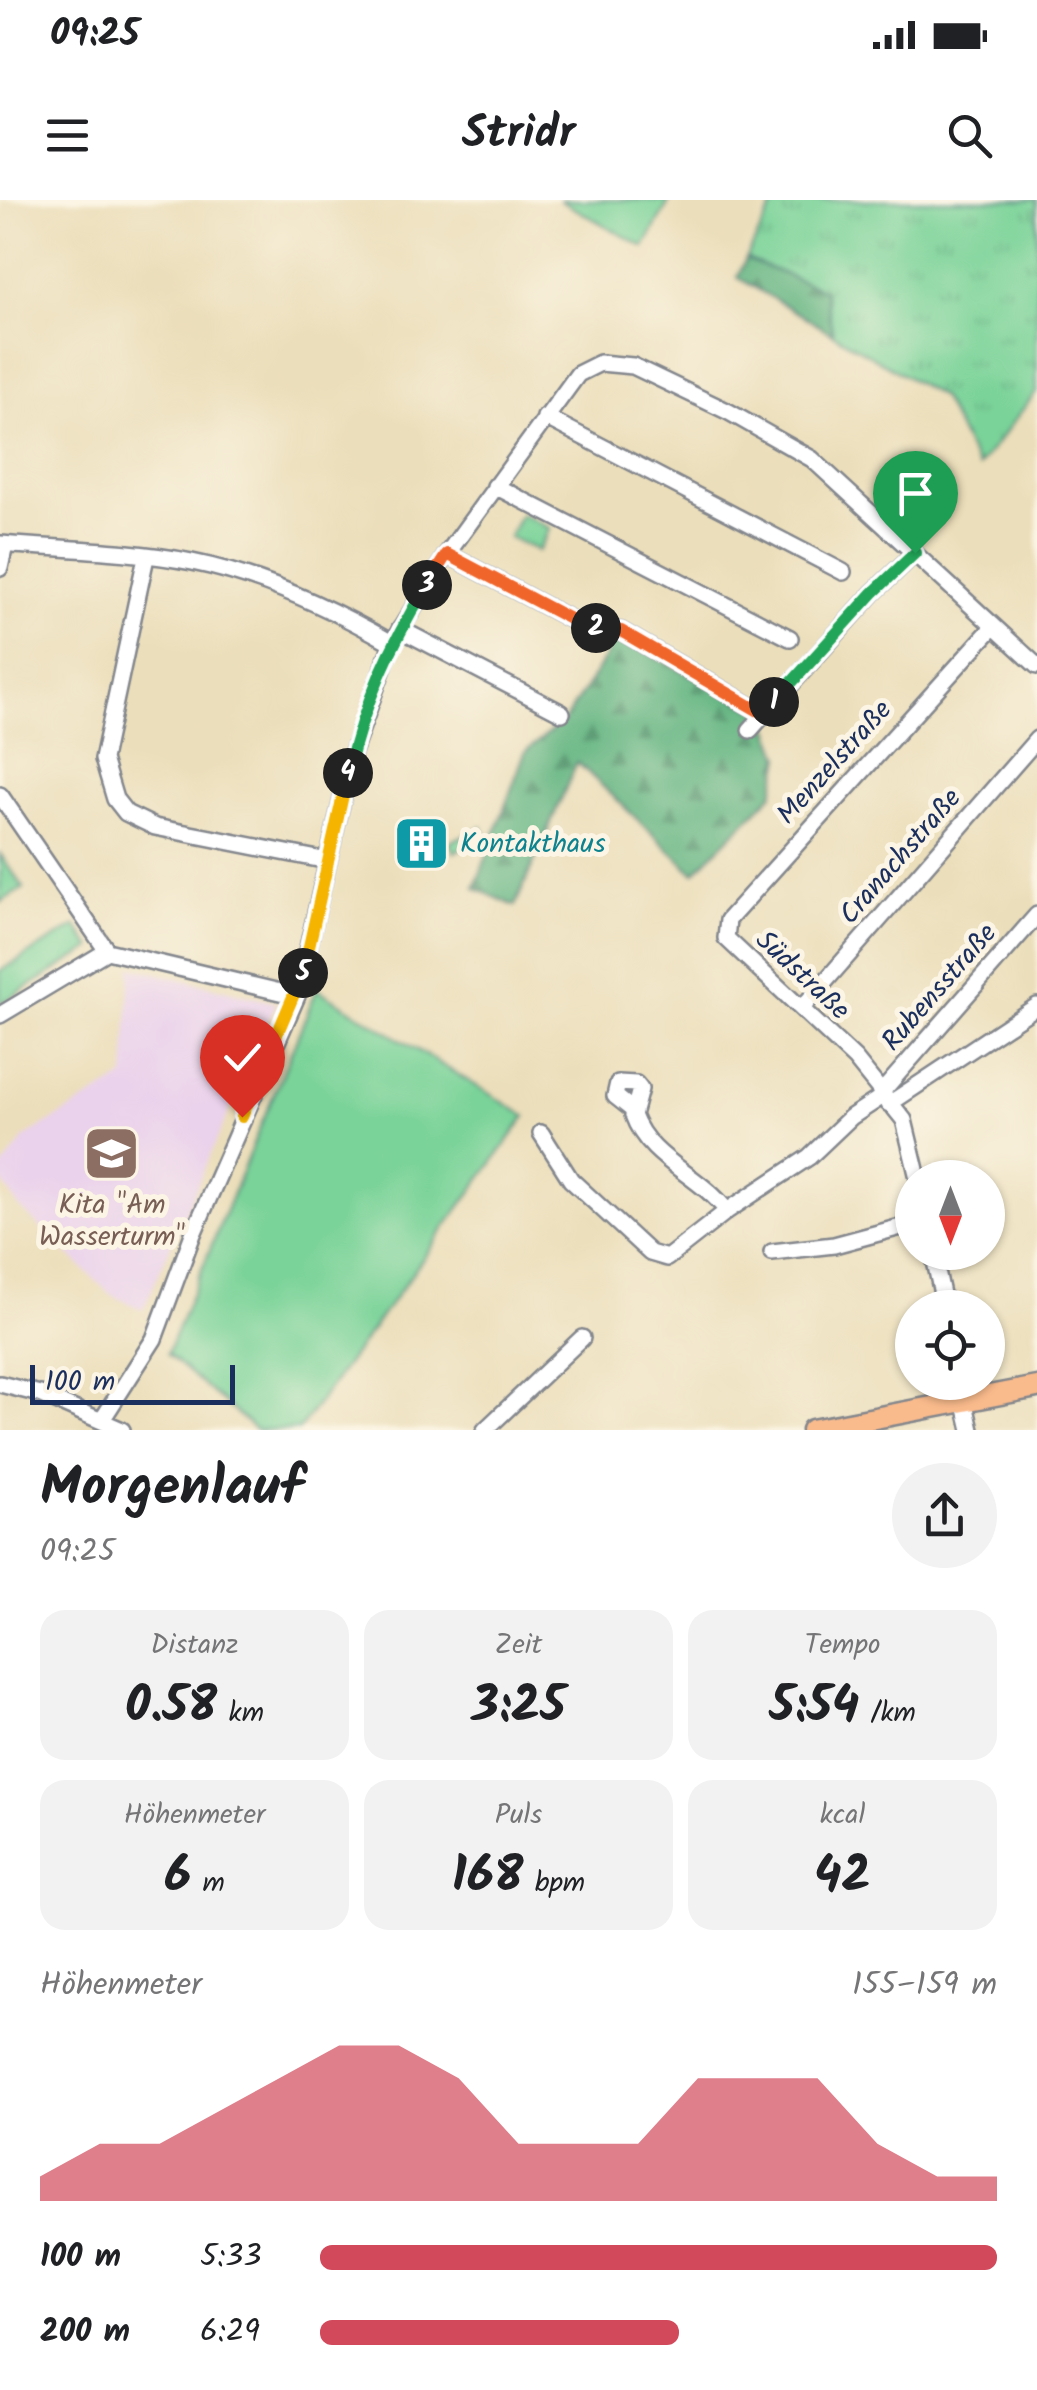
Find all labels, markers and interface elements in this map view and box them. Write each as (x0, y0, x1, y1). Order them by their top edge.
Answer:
text: 09:25 (50, 5, 139, 65)
text: Stridr (462, 99, 575, 171)
icon: menu (40, 108, 95, 163)
icon: search (942, 108, 997, 163)
pin (873, 451, 958, 554)
icon: arrive (888, 466, 943, 521)
pin: 3 (402, 560, 452, 610)
text: 3 (419, 562, 435, 607)
pin: 2 (571, 603, 621, 653)
text: 2 (588, 605, 604, 650)
pin: 1 (749, 677, 799, 727)
text: 1 (770, 679, 778, 724)
street label: Menzelstraße (766, 690, 904, 836)
pin: 4 (323, 748, 373, 798)
text: 4 (340, 750, 356, 795)
street label: Cranachstraße (829, 778, 974, 935)
building icon: Kontakthaus (391, 814, 451, 874)
place label: Kontakthaus (460, 822, 606, 867)
street label: Rubensstraße (871, 913, 1009, 1062)
street label: Südstraße (744, 920, 860, 1032)
pin: 5 (278, 948, 328, 998)
text: 5 (296, 950, 310, 995)
pin (200, 1015, 285, 1118)
icon: check (215, 1030, 270, 1085)
school or university icon: Kita "Am Wasserturm" (82, 1124, 142, 1184)
north arrow (895, 1160, 1005, 1270)
map controls (895, 1160, 1005, 1400)
place label: Kita "Am Wasserturm" (39, 1183, 185, 1260)
button: locate (895, 1290, 1005, 1400)
scale bar (30, 1360, 235, 1404)
text: 100 m (45, 1360, 115, 1405)
text: Morgenlauf (40, 1446, 304, 1533)
button: share (892, 1463, 997, 1568)
text: 09:25 (40, 1527, 115, 1578)
text: Distanz (151, 1623, 238, 1668)
text: Zeit (495, 1623, 542, 1668)
text: Tempo (805, 1623, 880, 1668)
text: 0.58 (125, 1668, 217, 1748)
text: 3:25 (471, 1668, 566, 1748)
text: 5:54 (769, 1668, 859, 1748)
text: km (217, 1691, 264, 1736)
text: /km (859, 1691, 916, 1736)
text: Höhenmeter (124, 1793, 265, 1838)
text: Puls (495, 1793, 542, 1838)
text: kcal (820, 1793, 865, 1838)
text: 6 (164, 1838, 191, 1918)
text: 168 (452, 1838, 524, 1918)
text: 42 (814, 1838, 871, 1918)
text: m (191, 1861, 225, 1906)
text: bpm (524, 1861, 585, 1906)
text: Höhenmeter (40, 1960, 202, 2011)
text: 155–159 m (852, 1960, 997, 2011)
text: 100 m (40, 2232, 121, 2283)
text: 5:33 (200, 2232, 262, 2283)
text: 200 m (40, 2307, 130, 2358)
text: 6:29 (200, 2307, 260, 2358)

